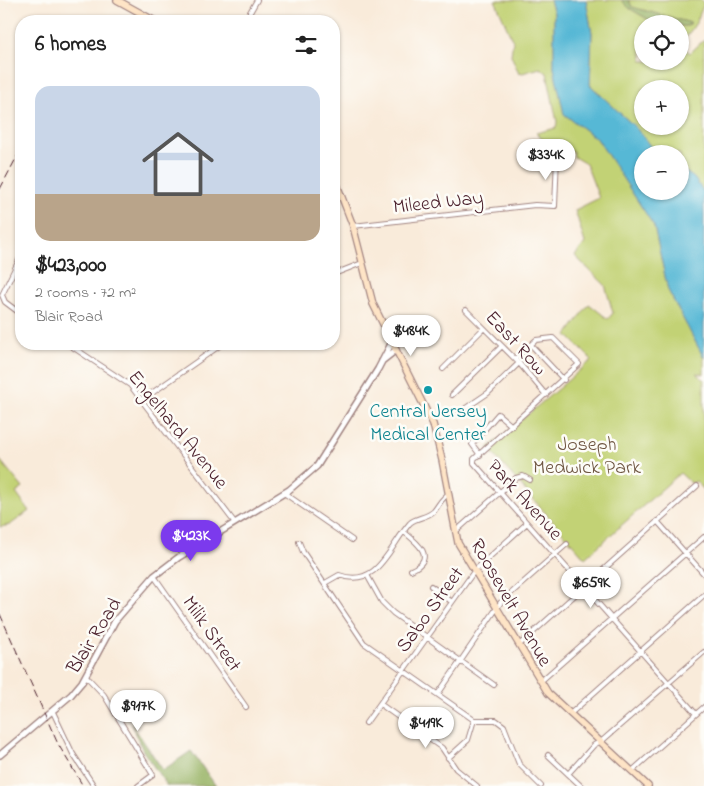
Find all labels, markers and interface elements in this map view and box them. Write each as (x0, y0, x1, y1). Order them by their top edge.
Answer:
map controls (634, 15, 689, 200)
button: locate (634, 15, 689, 70)
text: 6 homes (35, 30, 107, 60)
icon: filters (292, 31, 320, 59)
button: + (634, 80, 689, 135)
icon: home (133, 119, 223, 209)
pin: $334K (511, 138, 581, 181)
text: $334K (527, 143, 565, 167)
button: − (634, 145, 689, 200)
street label: Mileed Way (392, 184, 485, 223)
text: $423,000 (35, 251, 106, 281)
text: 2 rooms · 72 m² (35, 281, 136, 305)
text: Blair Road (35, 305, 103, 329)
street label: East Row (477, 305, 553, 383)
pin: $484K (376, 314, 446, 357)
text: $484K (393, 319, 429, 343)
street label: Engelhard Avenue (119, 365, 234, 497)
marker: Central Jersey Medical Center (422, 384, 434, 396)
place label: Central Jersey Medical Center (369, 398, 487, 450)
park label: Joseph Medwick Park (533, 431, 641, 483)
street label: Park Avenue (480, 453, 569, 548)
pin: $423K (156, 520, 226, 562)
text: $423K (172, 524, 210, 548)
street label: Roosevelt Avenue (461, 534, 558, 673)
street label: Sabo Street (390, 561, 472, 659)
pin: $659K (556, 566, 626, 609)
text: $659K (572, 571, 610, 595)
street label: Milik Street (174, 591, 248, 679)
street label: Blair Road (60, 593, 130, 681)
pin: $917K (103, 690, 173, 732)
text: $917K (121, 694, 155, 718)
pin: $419K (391, 706, 461, 749)
text: $419K (409, 711, 443, 735)

